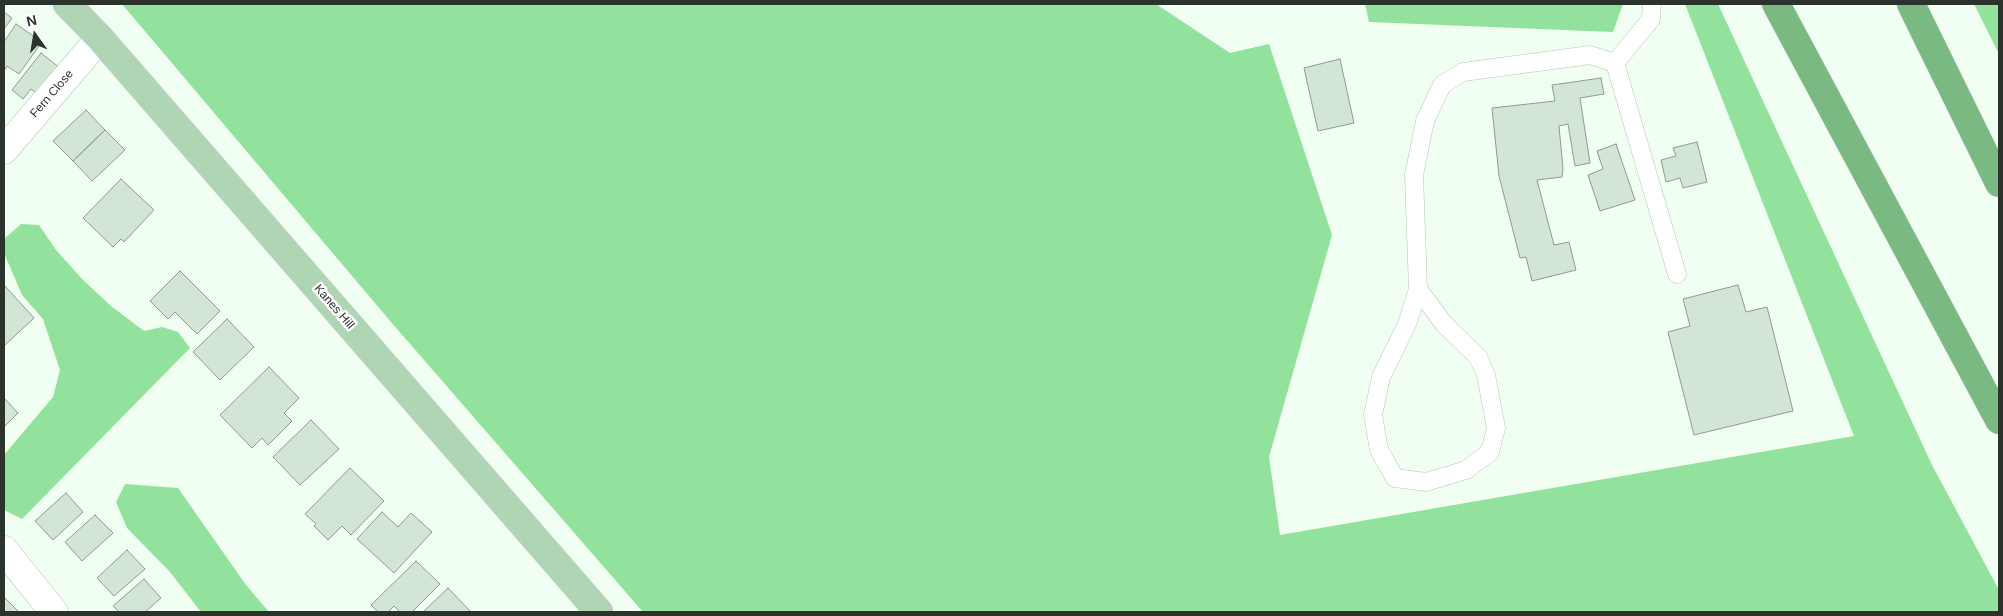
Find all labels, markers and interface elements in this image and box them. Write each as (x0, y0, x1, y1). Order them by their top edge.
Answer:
north arrow (10, 10, 60, 60)
text: N (25, 11, 38, 29)
street label: Fern Close (27, 67, 77, 121)
street label: Kanes Hill (311, 282, 357, 332)

